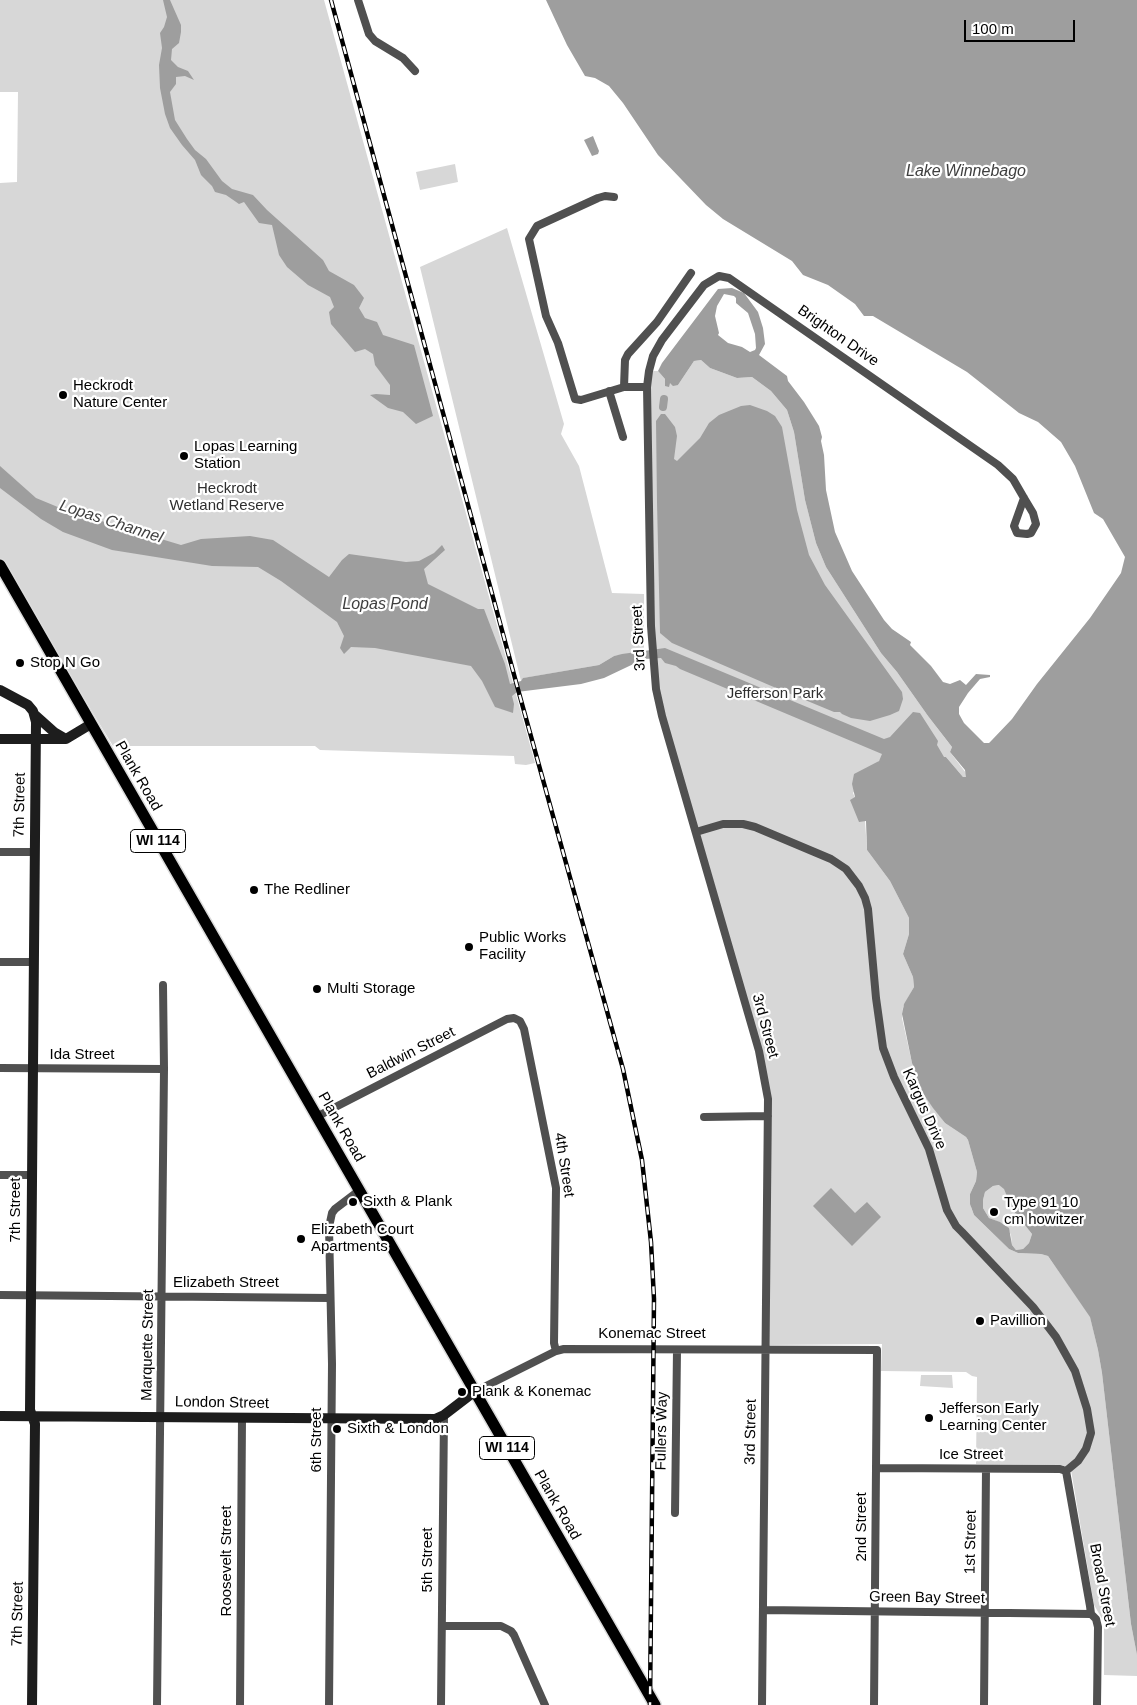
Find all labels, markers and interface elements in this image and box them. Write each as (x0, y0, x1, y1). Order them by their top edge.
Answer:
scale bar (967, 10, 1078, 42)
text: 100 m (972, 20, 1014, 37)
water label: Lake Winnebago (906, 162, 1026, 182)
street label: Brighton Drive (794, 301, 882, 371)
place label: Heckrodt Nature Center (73, 377, 167, 412)
marker: Heckrodt Nature Center (57, 389, 69, 401)
place label: Lopas Learning Station (194, 438, 297, 473)
marker: Lopas Learning Station (178, 450, 190, 462)
park label: Heckrodt Wetland Reserve (170, 480, 284, 515)
water label: Lopas Channel (57, 496, 165, 548)
water label: Lopas Pond (342, 595, 428, 615)
street label: 3rd Street (628, 605, 650, 671)
place label: Stop N Go (30, 654, 100, 672)
marker: Stop N Go (14, 657, 26, 669)
park label: Jefferson Park (727, 685, 823, 703)
street label: Plank Road (111, 738, 165, 814)
street label: 7th Street (10, 772, 30, 838)
road number: WI 114 (130, 829, 186, 852)
place label: The Redliner (264, 881, 350, 899)
marker: The Redliner (248, 884, 260, 896)
place label: Public Works Facility (479, 929, 566, 964)
marker: Public Works Facility (463, 941, 475, 953)
place label: Multi Storage (327, 980, 415, 998)
marker: Multi Storage (311, 983, 323, 995)
street label: 3rd Street (748, 992, 782, 1060)
street label: Baldwin Street (364, 1023, 458, 1083)
street label: Ida Street (49, 1046, 115, 1064)
street label: Kargus Drive (898, 1066, 950, 1152)
street label: Plank Road (314, 1089, 368, 1165)
street label: 4th Street (550, 1131, 578, 1199)
street label: 7th Street (7, 1177, 25, 1243)
place label: Sixth & Plank (363, 1193, 452, 1211)
place label: Type 91 10 cm howitzer (1004, 1194, 1084, 1229)
marker: Sixth & Plank (347, 1196, 359, 1208)
marker: Type 91 10 cm howitzer (988, 1206, 1000, 1218)
place label: Elizabeth Court Apartments (311, 1221, 414, 1256)
marker: Elizabeth Court Apartments (295, 1233, 307, 1245)
street label: Elizabeth Street (173, 1274, 279, 1292)
street label: Marquette Street (138, 1289, 158, 1401)
place label: Pavillion (990, 1312, 1046, 1330)
marker: Pavillion (974, 1315, 986, 1327)
street label: Konemac Street (598, 1325, 706, 1343)
place label: Plank & Konemac (472, 1383, 591, 1401)
marker: Plank & Konemac (456, 1386, 468, 1398)
street label: Fullers Way (652, 1392, 672, 1470)
street label: London Street (175, 1393, 269, 1413)
street label: 3rd Street (741, 1399, 761, 1465)
place label: Jefferson Early Learning Center (939, 1400, 1047, 1435)
street label: 6th Street (308, 1407, 326, 1473)
marker: Jefferson Early Learning Center (923, 1412, 935, 1424)
place label: Sixth & London (347, 1420, 449, 1438)
marker: Sixth & London (331, 1423, 343, 1435)
road number: WI 114 (480, 1436, 534, 1460)
street label: Ice Street (939, 1446, 1003, 1464)
street label: Plank Road (530, 1467, 584, 1543)
street label: 2nd Street (853, 1492, 871, 1562)
street label: Roosevelt Street (218, 1506, 236, 1616)
street label: 1st Street (961, 1510, 981, 1574)
street label: 5th Street (419, 1527, 437, 1593)
street label: Broad Street (1085, 1542, 1119, 1628)
street label: 7th Street (8, 1581, 28, 1647)
street label: Green Bay Street (869, 1588, 985, 1608)

